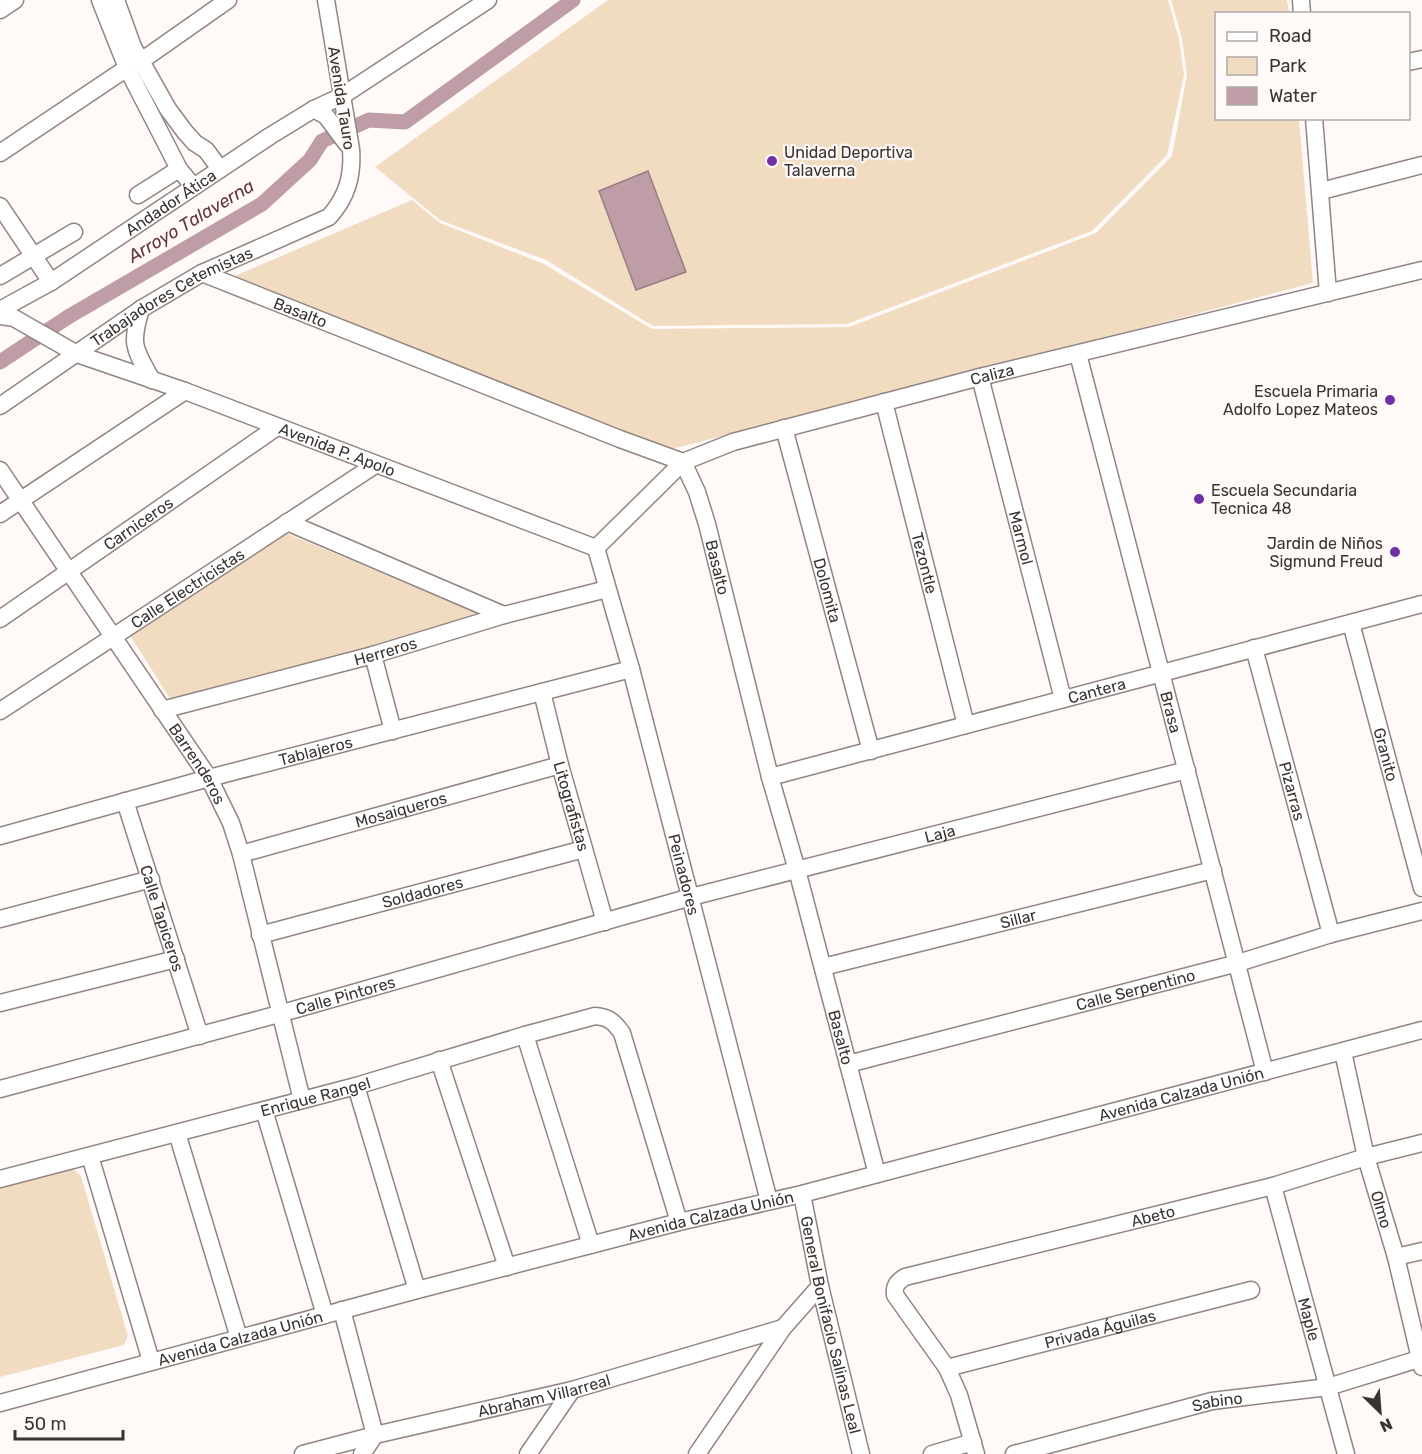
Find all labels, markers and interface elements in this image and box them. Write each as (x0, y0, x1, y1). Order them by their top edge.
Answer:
legend (1215, 12, 1410, 120)
text: Road (1269, 25, 1312, 47)
street label: Avenida Tauro (324, 45, 359, 151)
text: Park (1269, 55, 1307, 77)
text: Water (1269, 85, 1317, 107)
place label: Unidad Deportiva Talaverna (784, 143, 913, 180)
marker: Unidad Deportiva Talaverna (765, 154, 779, 168)
street label: Andador Ática (122, 166, 220, 240)
water label: Arroyo Talaverna (123, 174, 259, 268)
street label: Trabajadores Cetemistas (87, 243, 256, 351)
street label: Basalto (271, 293, 330, 332)
street label: Caliza (968, 360, 1016, 389)
place label: Escuela Primaria Adolfo Lopez Mateos (1223, 382, 1378, 419)
marker: Escuela Primaria Adolfo Lopez Mateos (1383, 393, 1397, 407)
street label: Avenida P. Apolo (276, 419, 398, 480)
place label: Escuela Secundaria Tecnica 48 (1211, 481, 1357, 518)
marker: Escuela Secundaria Tecnica 48 (1192, 492, 1206, 506)
street label: Carniceros (100, 493, 177, 554)
street label: Marmol (1005, 509, 1037, 567)
street label: Tezontle (907, 530, 941, 596)
place label: Jardin de Niños Sigmund Freud (1267, 534, 1383, 571)
street label: Basalto (701, 538, 733, 597)
street label: Calle Electricistas (127, 544, 248, 633)
marker: Jardin de Niños Sigmund Freud (1388, 545, 1402, 559)
street label: Dolomita (809, 556, 845, 625)
street label: Herreros (352, 633, 419, 670)
street label: Cantera (1066, 674, 1128, 708)
street label: Brasa (1156, 689, 1185, 735)
street label: Barrenderos (165, 720, 229, 807)
street label: Granito (1369, 726, 1402, 783)
street label: Tablajeros (277, 732, 355, 770)
street label: Litografistas (549, 759, 593, 854)
street label: Pizarras (1275, 759, 1309, 823)
street label: Mosaiqueros (353, 788, 449, 832)
street label: Laja (923, 821, 957, 847)
street label: Peinadores (664, 832, 703, 917)
street label: Calle Tapiceros (136, 863, 188, 974)
street label: Soldadores (380, 873, 465, 912)
street label: Sillar (998, 905, 1038, 933)
street label: Calle Serpentino (1074, 965, 1197, 1015)
street label: Calle Pintores (294, 972, 397, 1019)
street label: Basalto (824, 1008, 857, 1067)
street label: Avenida Calzada Unión (1097, 1063, 1266, 1125)
street label: Enrique Rangel (259, 1073, 373, 1121)
street label: Avenida Calzada Unión (626, 1187, 796, 1245)
street label: Olmo (1367, 1188, 1396, 1230)
street label: Abeto (1129, 1202, 1177, 1231)
street label: General Bonifacio Salinas Leal (796, 1214, 865, 1436)
street label: Maple (1294, 1296, 1324, 1343)
street label: Privada Águilas (1043, 1306, 1158, 1353)
street label: Avenida Calzada Unión (156, 1307, 325, 1370)
street label: Abraham Villarreal (476, 1370, 613, 1421)
north arrow (1350, 1382, 1410, 1442)
street label: Sabino (1190, 1388, 1244, 1416)
scale bar (15, 1403, 123, 1441)
text: 50 m (24, 1413, 67, 1435)
text: N (1377, 1414, 1395, 1436)

